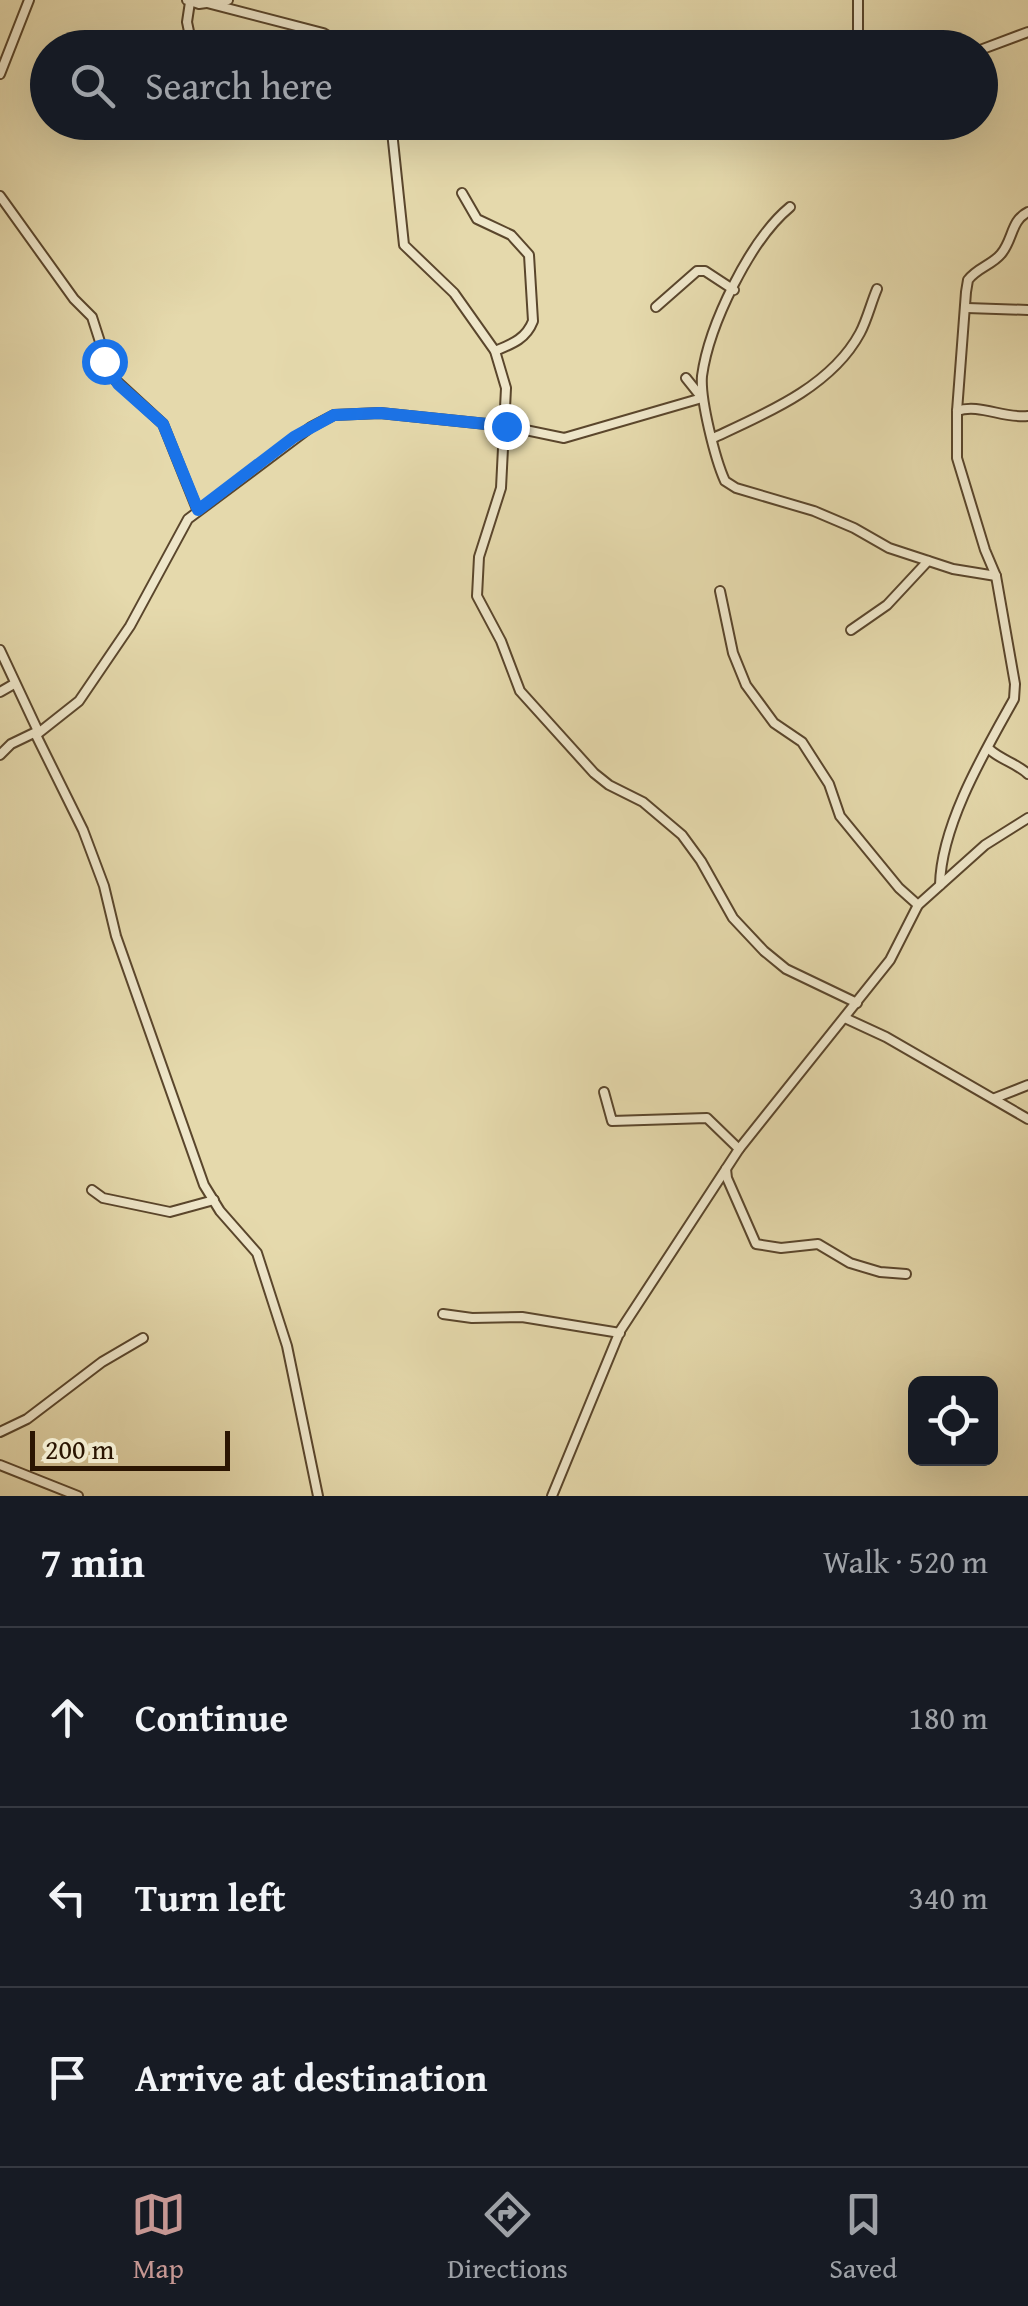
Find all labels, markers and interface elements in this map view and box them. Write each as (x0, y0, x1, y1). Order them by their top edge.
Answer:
search box (30, 30, 998, 140)
text: Search here (145, 57, 333, 113)
icon: search (65, 58, 120, 113)
route start (82, 339, 128, 385)
route end (484, 404, 530, 450)
map controls (908, 1376, 998, 1466)
button: locate (908, 1376, 998, 1466)
scale bar (30, 1426, 230, 1470)
text: 200 m (45, 1428, 114, 1469)
text: 7 min (40, 1531, 145, 1592)
text: Walk · 520 m (823, 1538, 988, 1585)
text: Continue (135, 1689, 288, 1745)
icon: ahead (40, 1690, 95, 1745)
text: 180 m (909, 1694, 988, 1741)
text: Turn left (135, 1869, 286, 1925)
icon: left (40, 1870, 95, 1925)
text: 340 m (909, 1874, 988, 1921)
text: Arrive at destination (135, 2049, 488, 2105)
icon: arrive (40, 2050, 95, 2105)
tab: Map (131, 2187, 186, 2288)
tab: Directions (447, 2187, 568, 2288)
tab: Saved (829, 2187, 897, 2288)

